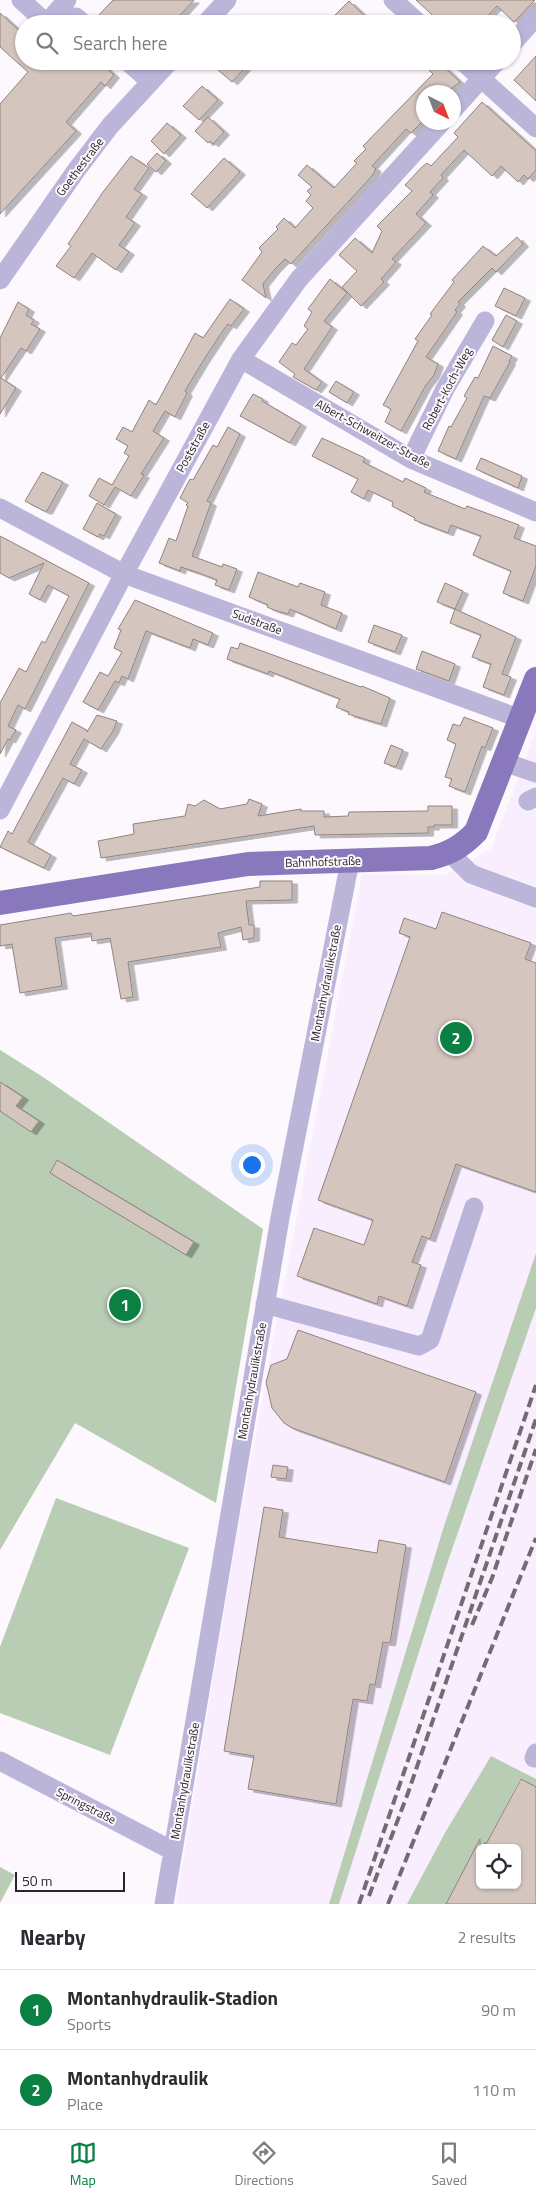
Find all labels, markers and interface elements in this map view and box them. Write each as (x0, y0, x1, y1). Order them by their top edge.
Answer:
search box (15, 15, 521, 70)
text: Search here (73, 28, 167, 57)
icon: search (33, 29, 61, 57)
north arrow (416, 85, 461, 130)
street label: Goethestraße (51, 133, 108, 200)
street label: Robert-Koch-Weg (417, 344, 476, 434)
street label: Albert-Schweitzer-Straße (312, 394, 434, 473)
street label: Poststraße (171, 418, 214, 476)
street label: Südstraße (229, 604, 285, 639)
street label: Bahnhofstraße (285, 851, 361, 872)
street label: Montanhydraulikstraße (305, 923, 346, 1043)
pin: 2 (440, 1019, 472, 1057)
your location (239, 1152, 265, 1178)
pin: 1 (109, 1286, 141, 1324)
street label: Montanhydraulikstraße (232, 1321, 271, 1441)
street label: Montanhydraulikstraße (165, 1721, 204, 1841)
street label: Springstraße (53, 1782, 120, 1829)
map controls (476, 1844, 521, 1889)
button: locate (476, 1844, 521, 1889)
scale bar (15, 1869, 125, 1892)
text: 50 m (22, 1870, 52, 1891)
text: Nearby (20, 1921, 85, 1953)
text: 2 results (457, 1925, 516, 1949)
text: Montanhydraulik-Stadion (67, 1983, 278, 2012)
text: 1 (32, 1998, 40, 2022)
text: 90 m (481, 1998, 516, 2022)
text: Sports (67, 2012, 111, 2036)
text: Montanhydraulik (67, 2063, 208, 2092)
text: 2 (32, 2078, 40, 2102)
text: 110 m (472, 2078, 516, 2102)
text: Place (67, 2092, 103, 2116)
tab: Map (69, 2139, 97, 2190)
tab: Directions (234, 2139, 294, 2190)
tab: Saved (432, 2139, 467, 2190)

